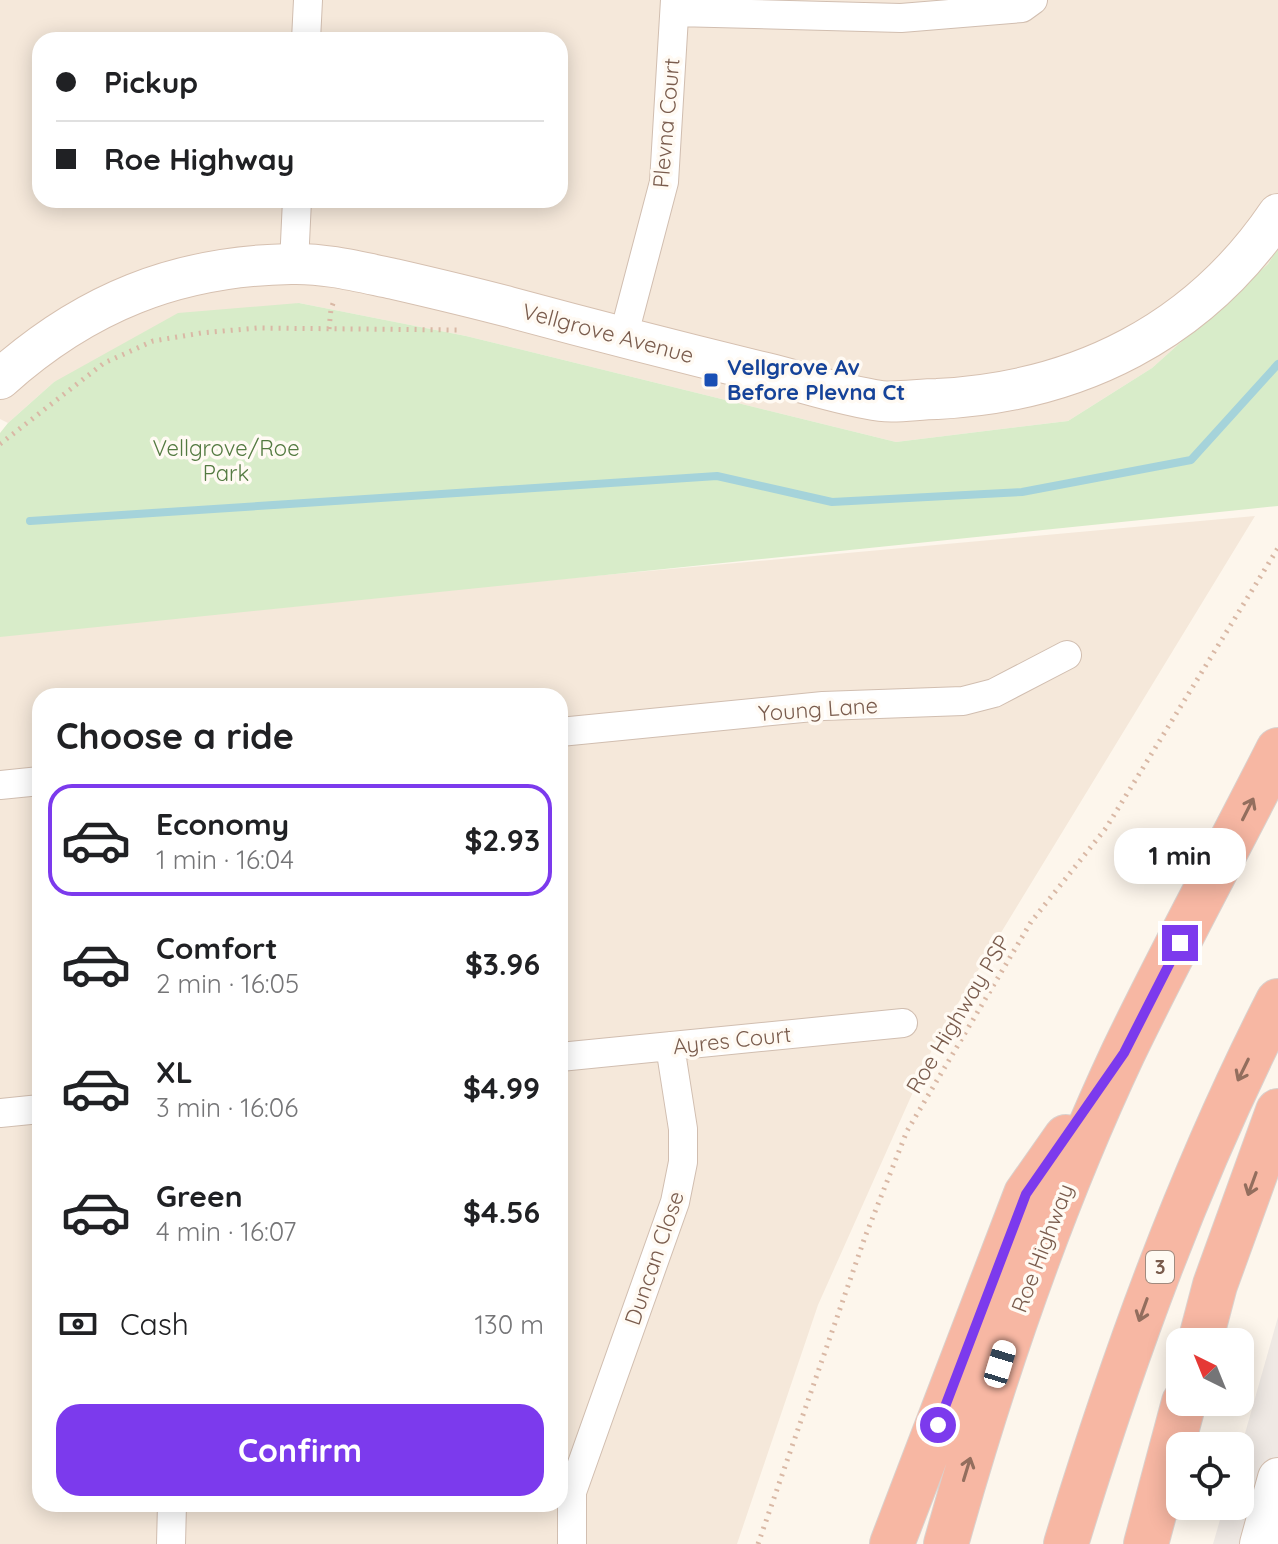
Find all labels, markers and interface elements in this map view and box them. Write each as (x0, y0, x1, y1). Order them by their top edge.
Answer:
street label: Plevna Court (646, 57, 686, 189)
text: Pickup (104, 63, 198, 101)
text: Roe Highway (104, 140, 294, 178)
street label: Vellgrove Avenue (519, 297, 697, 369)
place label: Vellgrove Av Before Plevna Ct (727, 353, 905, 406)
marker: Vellgrove Av Before Plevna Ct (702, 371, 720, 389)
park label: Vellgrove/Roe Park (152, 434, 300, 487)
street label: Young Lane (757, 691, 879, 727)
text: Choose a ride (56, 713, 294, 758)
one-way arrow (1241, 797, 1257, 821)
icon: car (60, 804, 132, 876)
text: Economy (156, 805, 289, 843)
text: $2.93 (464, 821, 540, 859)
callout: 1 min (1114, 827, 1246, 883)
text: 1 min (1149, 839, 1212, 872)
text: 1 min · 16:04 (156, 843, 294, 876)
route end (1162, 925, 1198, 961)
icon: car (60, 928, 132, 1000)
text: Comfort (156, 929, 277, 967)
street label: Roe Highway PSP (900, 930, 1016, 1098)
text: $3.96 (465, 945, 540, 983)
text: 2 min · 16:05 (156, 967, 299, 1000)
street label: Ayres Court (671, 1020, 793, 1060)
icon: car (60, 1052, 132, 1124)
text: XL (156, 1053, 193, 1091)
one-way arrow (1235, 1058, 1250, 1082)
text: $4.99 (463, 1069, 540, 1107)
text: 3 min · 16:06 (156, 1091, 298, 1124)
one-way arrow (1243, 1171, 1258, 1196)
icon: car (60, 1176, 132, 1248)
text: Green (156, 1177, 243, 1215)
street label: Roe Highway (1005, 1180, 1079, 1316)
street label: Duncan Close (618, 1187, 690, 1329)
text: $4.56 (463, 1193, 540, 1231)
text: 4 min · 16:07 (156, 1215, 296, 1248)
road number: 3 (1146, 1251, 1174, 1283)
one-way arrow (1135, 1298, 1150, 1323)
icon: cash (56, 1302, 100, 1346)
text: Cash (120, 1305, 189, 1343)
text: 130 m (474, 1308, 544, 1341)
north arrow (1166, 1328, 1254, 1416)
map controls (1166, 1328, 1254, 1520)
car (982, 1338, 1018, 1390)
button: Confirm (56, 1404, 544, 1496)
route start (920, 1407, 956, 1443)
button: locate (1166, 1432, 1254, 1520)
one-way arrow (961, 1457, 975, 1482)

